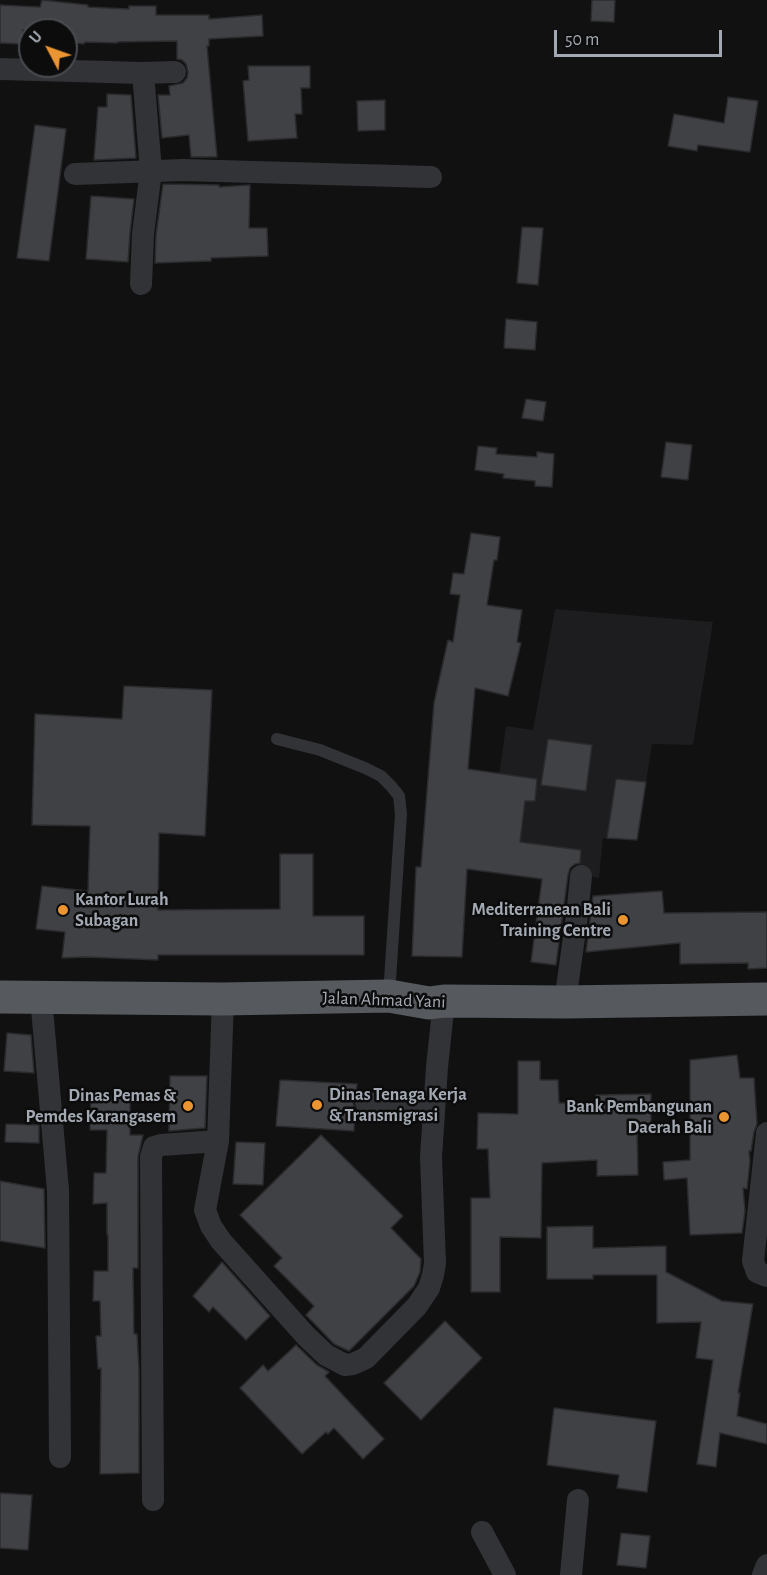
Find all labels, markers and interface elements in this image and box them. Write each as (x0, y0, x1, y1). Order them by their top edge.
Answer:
north arrow (18, 18, 78, 78)
scale bar (557, 18, 725, 56)
text: U (27, 28, 45, 47)
text: 50 m (565, 31, 599, 49)
place label: Kantor Lurah Subagan (75, 889, 169, 932)
place label: Mediterranean Bali Training Centre (472, 899, 611, 942)
marker: Kantor Lurah Subagan (56, 903, 70, 917)
marker: Mediterranean Bali Training Centre (616, 913, 630, 927)
street label: Jalan Ahmad Yani (322, 987, 446, 1013)
place label: Dinas Tenaga Kerja & Transmigrasi (329, 1084, 467, 1126)
place label: Dinas Pemas & Pemdes Karangasem (26, 1085, 176, 1128)
place label: Bank Pembangunan Daerah Bali (566, 1096, 712, 1138)
marker: Dinas Tenaga Kerja & Transmigrasi (310, 1098, 324, 1112)
marker: Dinas Pemas & Pemdes Karangasem (181, 1099, 195, 1113)
marker: Bank Pembangunan Daerah Bali (717, 1110, 731, 1124)

